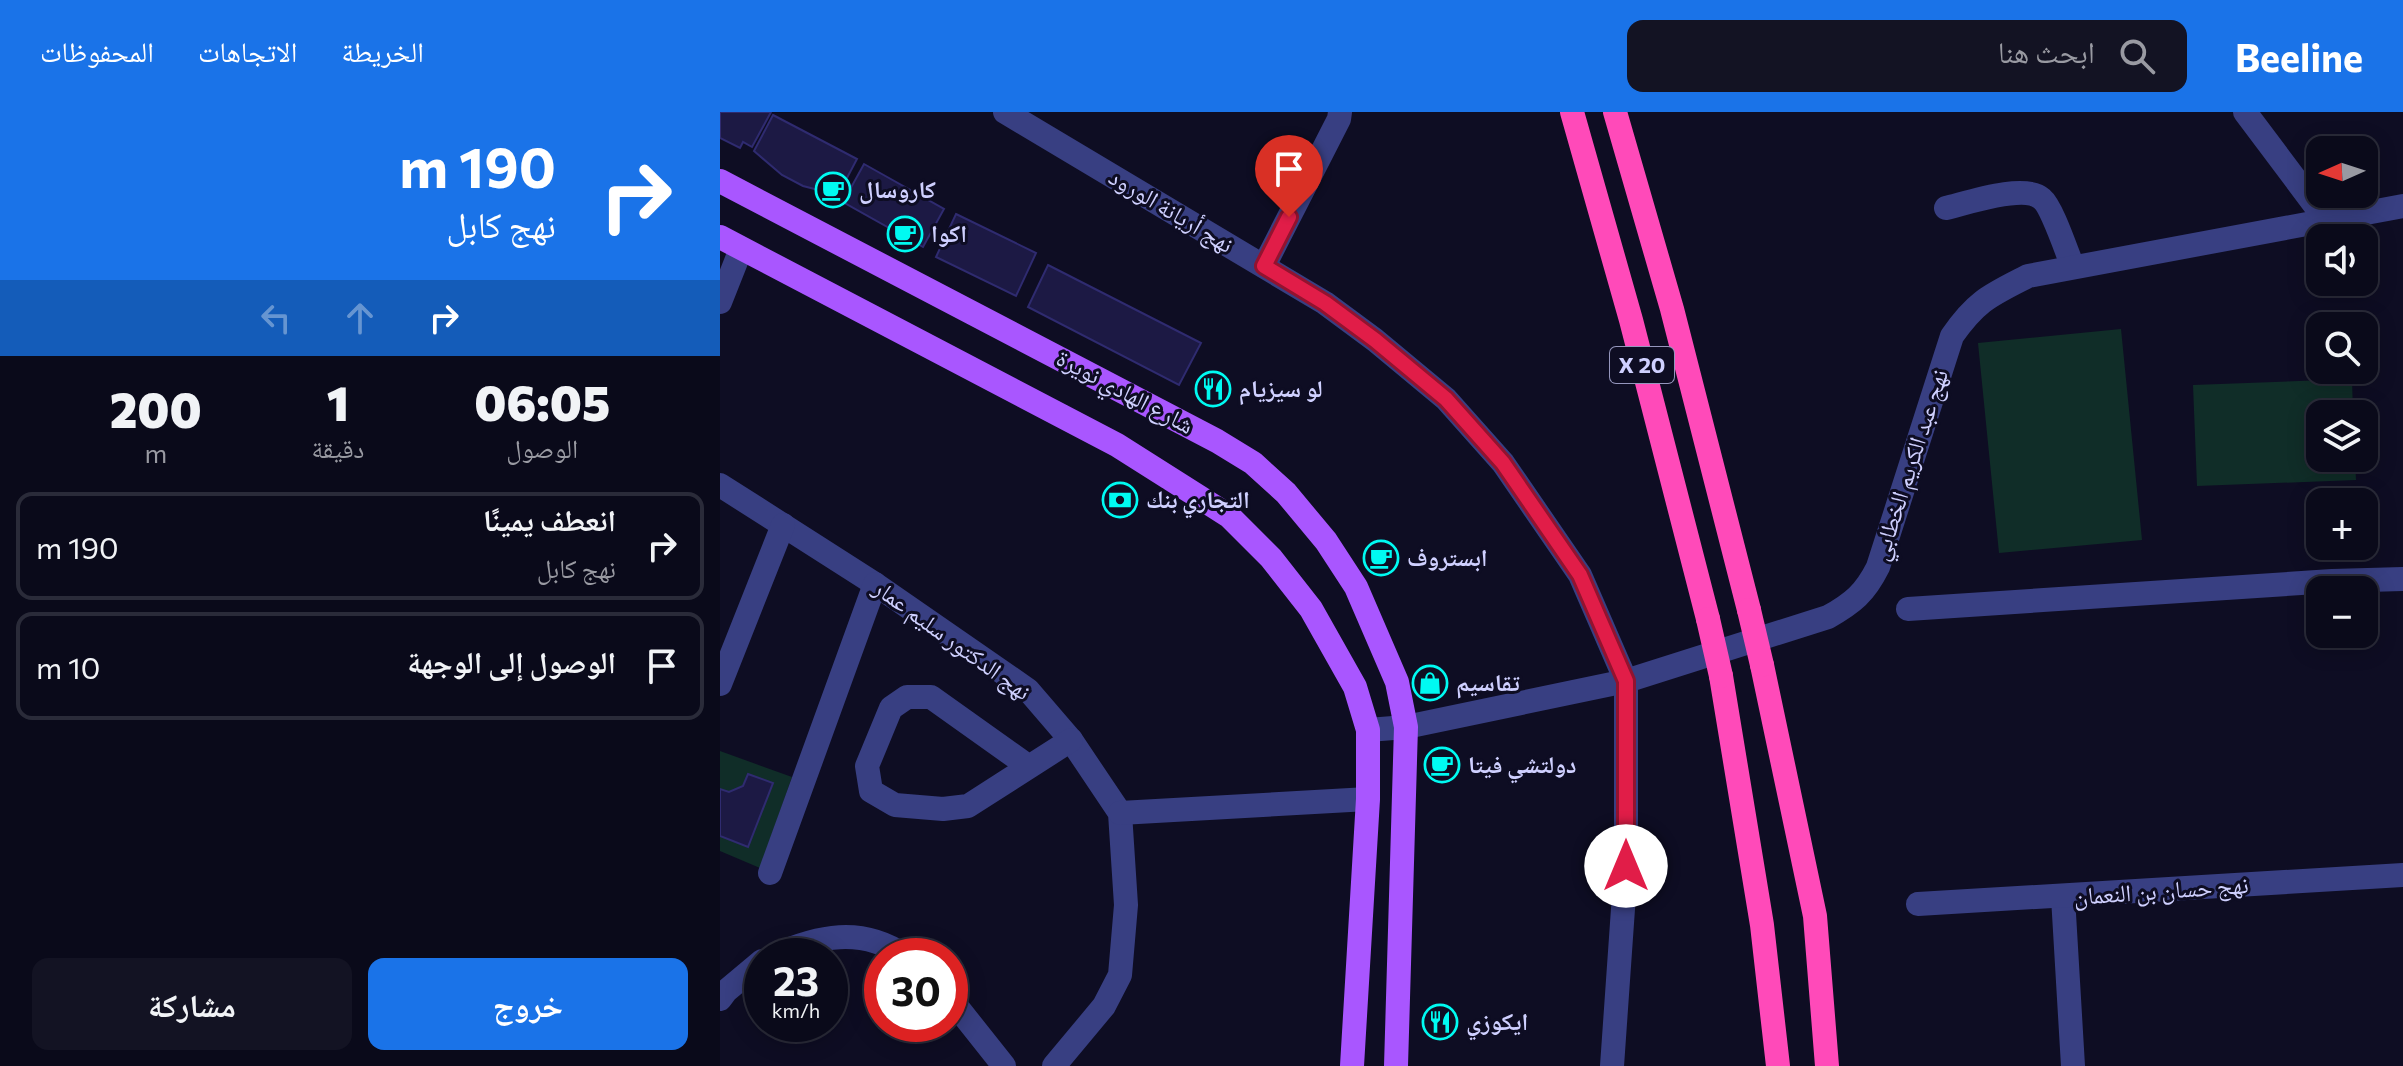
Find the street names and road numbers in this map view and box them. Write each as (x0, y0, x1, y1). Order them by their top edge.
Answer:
street label: نهج أريانة الورود (1103, 161, 1239, 260)
street label: شارع الهادي نويرة (1049, 342, 1199, 444)
road number: X 20 (1610, 347, 1674, 383)
street label: نهج عبد الكريم الخطابي (1864, 365, 1959, 566)
street label: نهج الدكتور سليم عمار (866, 571, 1037, 708)
street label: نهج حسان بن النعمان (2072, 869, 2249, 912)

